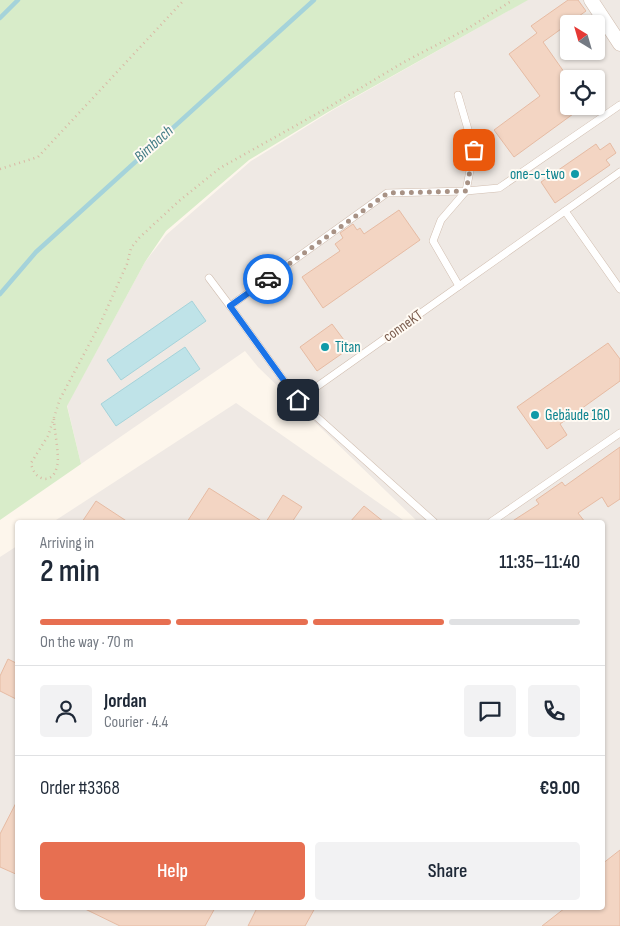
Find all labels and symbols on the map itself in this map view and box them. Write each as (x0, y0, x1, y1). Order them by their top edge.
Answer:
north arrow (560, 15, 605, 60)
water label: Bimbach (131, 121, 178, 166)
pin (453, 129, 495, 171)
place label: one-o-two (510, 165, 565, 184)
marker: one-o-two (569, 168, 581, 180)
courier (243, 254, 293, 304)
street label: conneKT (380, 306, 426, 346)
place label: Titan (335, 338, 361, 357)
marker: Titan (319, 341, 331, 353)
pin (277, 379, 319, 421)
place label: Gebäude 160 (545, 406, 610, 425)
marker: Gebäude 160 (529, 409, 541, 421)

